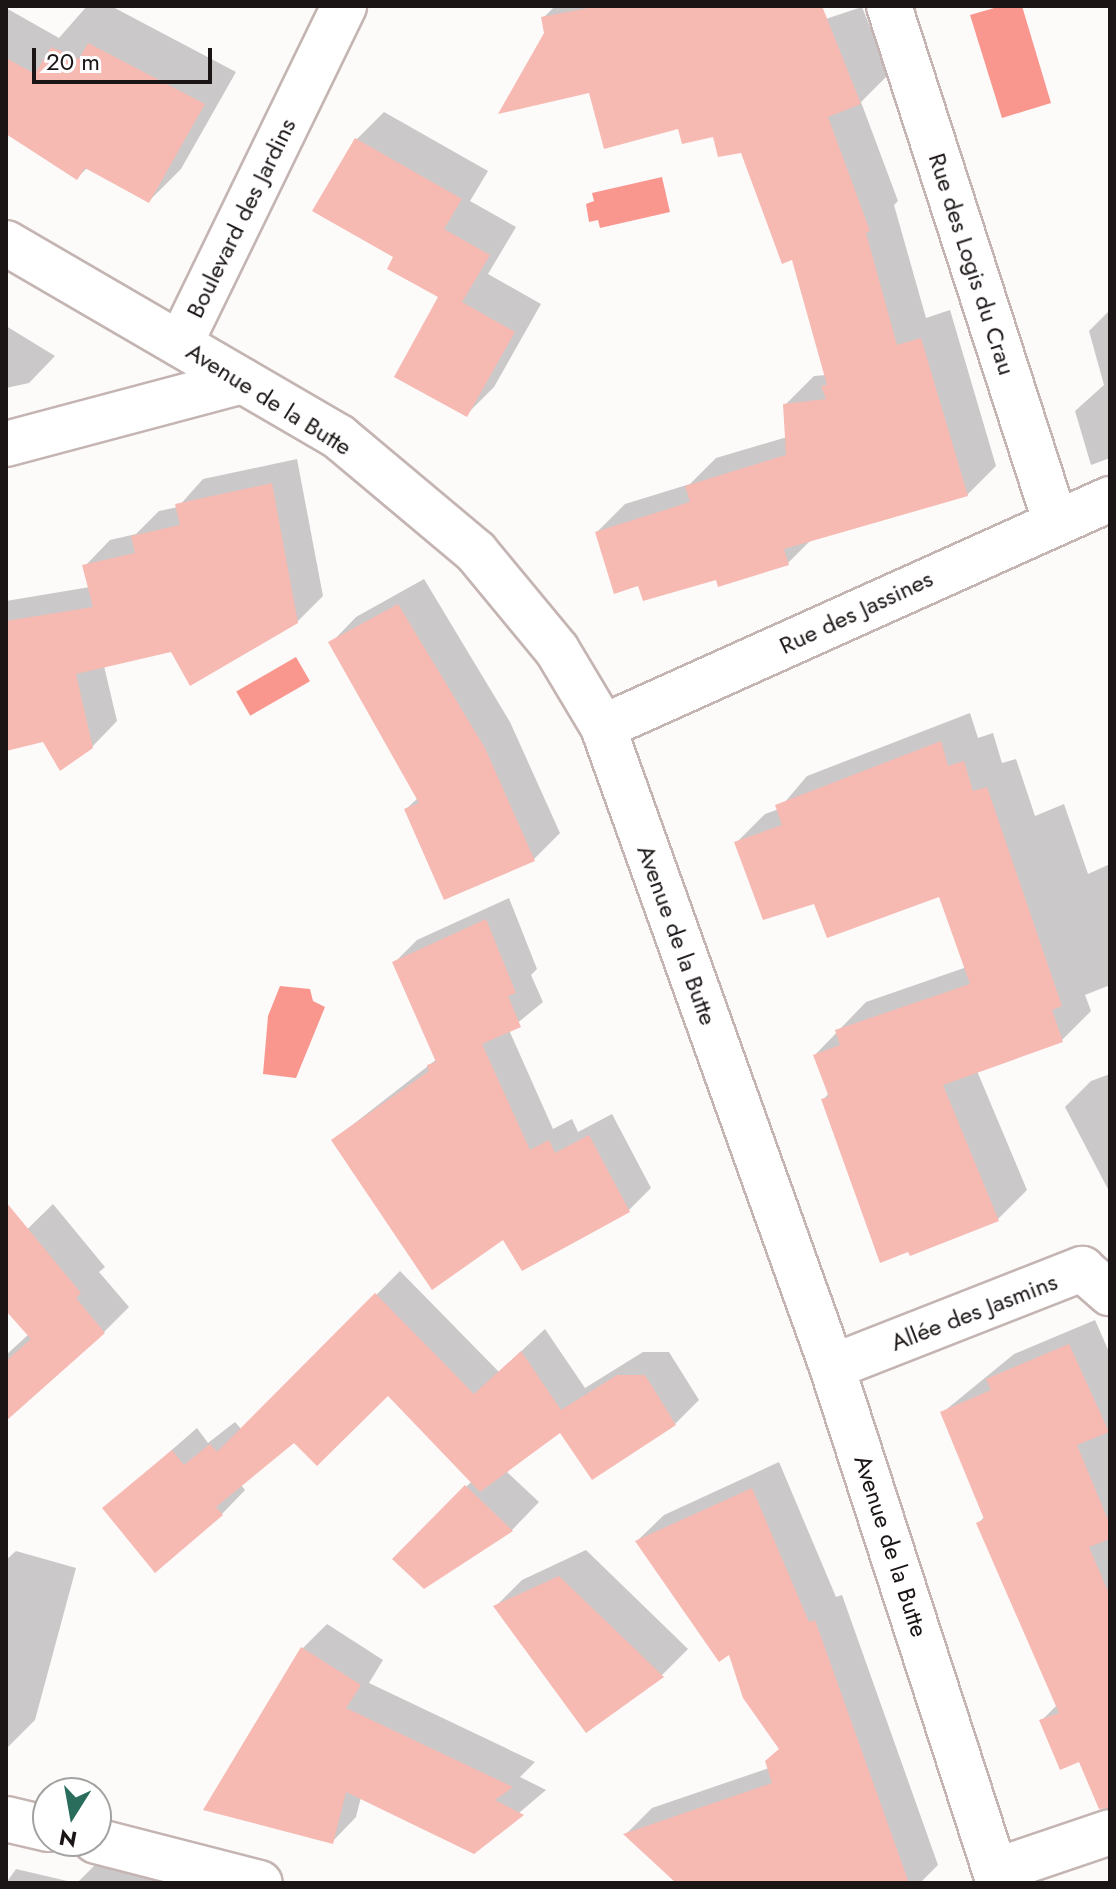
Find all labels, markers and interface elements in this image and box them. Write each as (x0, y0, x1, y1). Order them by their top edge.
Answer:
scale bar (36, 32, 216, 82)
text: 20 m (46, 44, 100, 79)
street label: Boulevard des Jardins (180, 114, 302, 322)
street label: Rue des Logis du Crau (923, 149, 1021, 379)
street label: Avenue de la Butte (181, 337, 357, 461)
street label: Rue des Jassines (775, 564, 937, 660)
street label: Avenue de la Butte (631, 841, 723, 1029)
street label: Allée des Jasmins (887, 1267, 1061, 1357)
street label: Avenue de la Butte (848, 1452, 934, 1640)
north arrow (32, 1777, 112, 1857)
text: N (56, 1821, 79, 1856)

